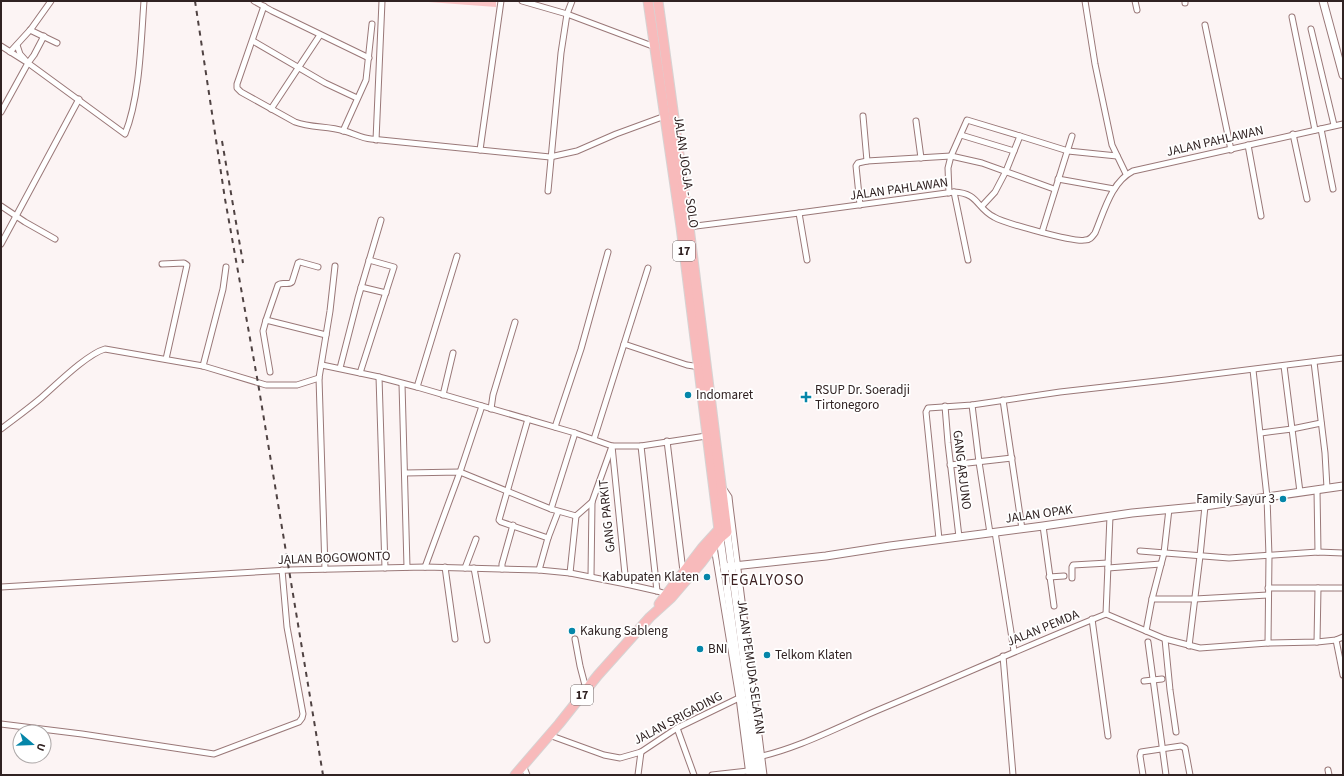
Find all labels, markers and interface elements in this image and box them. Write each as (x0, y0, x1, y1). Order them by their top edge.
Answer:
street label: JALAN JOGJA - SOLO (669, 115, 703, 229)
street label: JALAN PAHLAWAN (1165, 121, 1265, 161)
street label: JALAN PAHLAWAN (849, 173, 949, 205)
road number: 17 (673, 241, 695, 261)
place label: RSUP Dr. Soeradji Tirtonegoro (815, 381, 910, 414)
place label: Indomaret (696, 386, 754, 404)
marker: Indomaret (683, 390, 693, 400)
marker: RSUP Dr. Soeradji Tirtonegoro (800, 391, 812, 403)
street label: GANG ARJUNO (948, 429, 976, 511)
street label: GANG PARKIT (594, 479, 620, 553)
place label: Family Sayur 3 (1196, 490, 1275, 508)
marker: Family Sayur 3 (1278, 494, 1288, 504)
street label: JALAN OPAK (1004, 500, 1074, 528)
street label: JALAN BOGOWONTO (277, 547, 391, 569)
place label: Kabupaten Klaten (602, 568, 699, 586)
district label: TEGALYOSO (721, 570, 805, 591)
marker: Kabupaten Klaten (702, 572, 712, 582)
street label: JALAN PEMUDA SELATAN (733, 599, 769, 735)
street label: JALAN PEMDA (1004, 605, 1083, 651)
place label: Kakung Sableng (580, 622, 668, 640)
marker: Kakung Sableng (567, 626, 577, 636)
place label: BNI (708, 640, 727, 658)
marker: BNI (695, 644, 705, 654)
place label: Telkom Klaten (775, 646, 853, 664)
marker: Telkom Klaten (762, 650, 772, 660)
road number: 17 (571, 685, 593, 705)
street label: JALAN SRIGADING (630, 687, 726, 749)
north arrow (12, 724, 52, 764)
text: U (33, 741, 49, 753)

